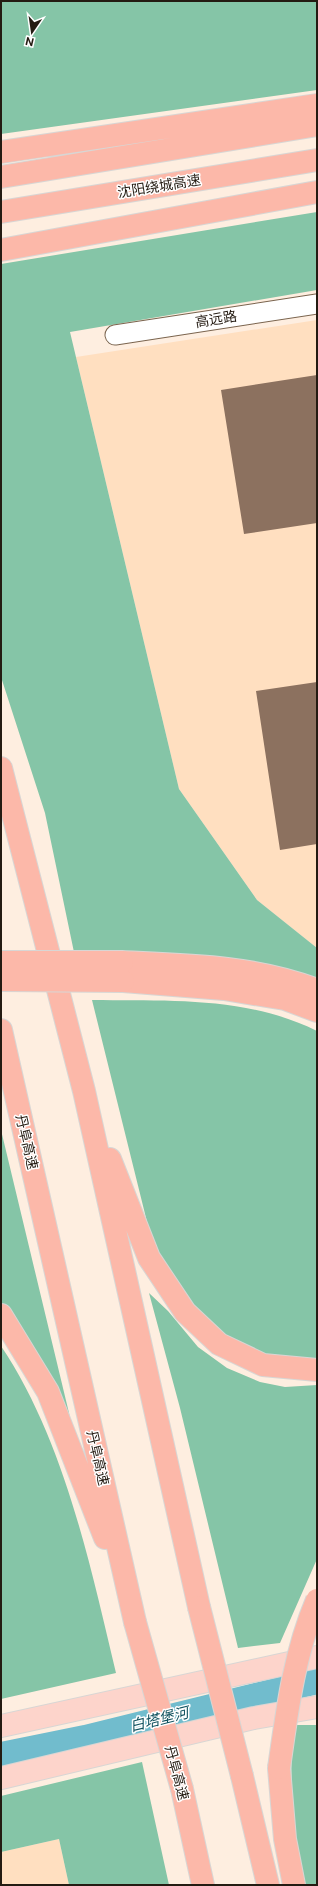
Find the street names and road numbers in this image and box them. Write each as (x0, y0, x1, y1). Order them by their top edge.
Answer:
street label: 沈阳绕城高速 (116, 172, 202, 200)
street label: 高远路 (194, 308, 238, 330)
street label: 丹阜高速 (13, 1113, 41, 1171)
street label: 丹阜高速 (84, 1429, 112, 1487)
street label: 丹阜高速 (162, 1744, 192, 1802)

